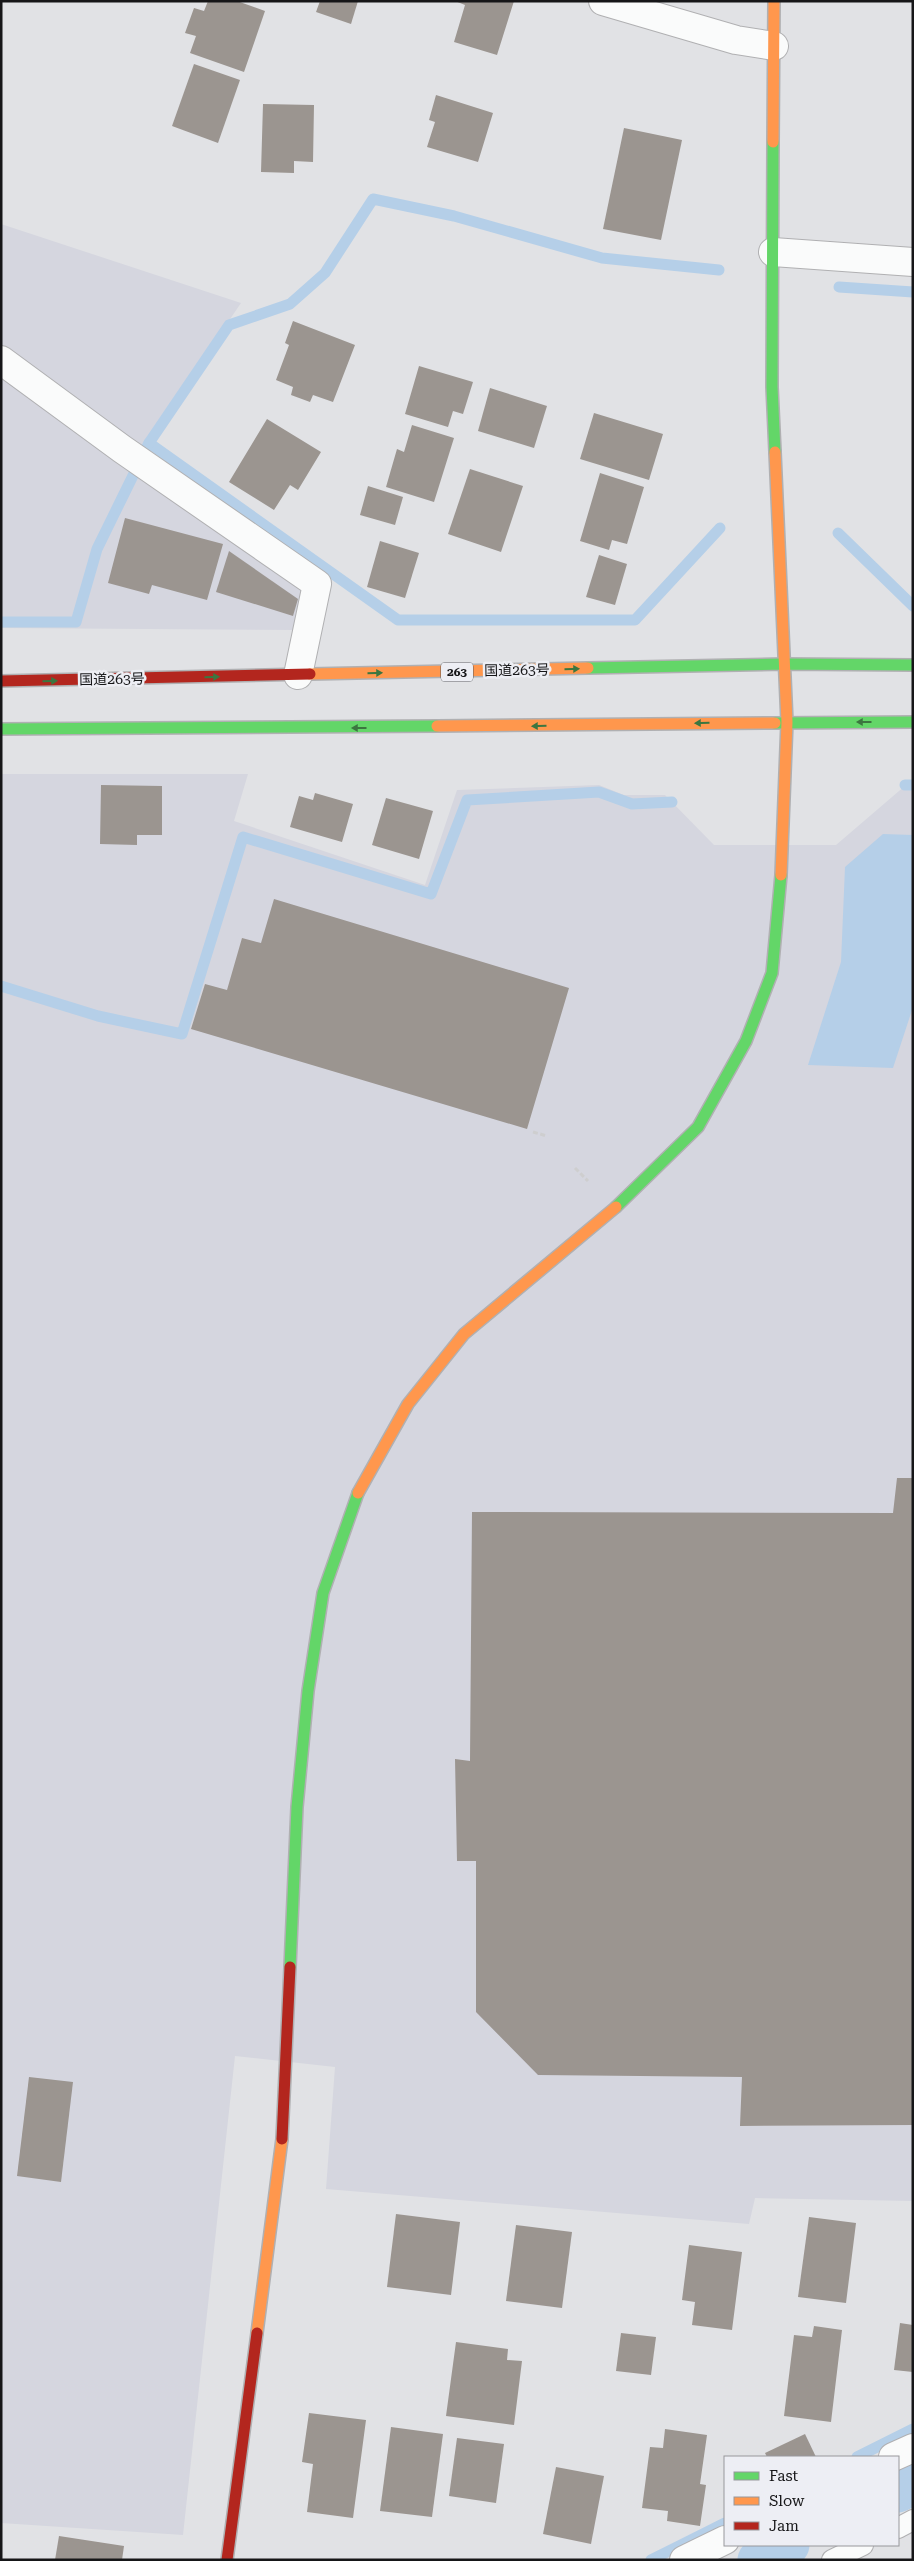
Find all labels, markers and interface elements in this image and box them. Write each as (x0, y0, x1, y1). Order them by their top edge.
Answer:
street label: 国道263号 (484, 661, 550, 679)
road number: 263 (441, 662, 473, 682)
one-way arrow (565, 665, 581, 673)
one-way arrow (367, 669, 383, 677)
street label: 国道263号 (79, 670, 145, 688)
one-way arrow (205, 673, 221, 681)
one-way arrow (42, 677, 58, 685)
one-way arrow (856, 718, 872, 726)
one-way arrow (693, 719, 709, 727)
one-way arrow (531, 722, 547, 730)
one-way arrow (351, 724, 367, 732)
legend (724, 2456, 899, 2546)
text: Fast (769, 2467, 799, 2485)
text: Slow (769, 2492, 805, 2510)
text: Jam (769, 2517, 799, 2535)

